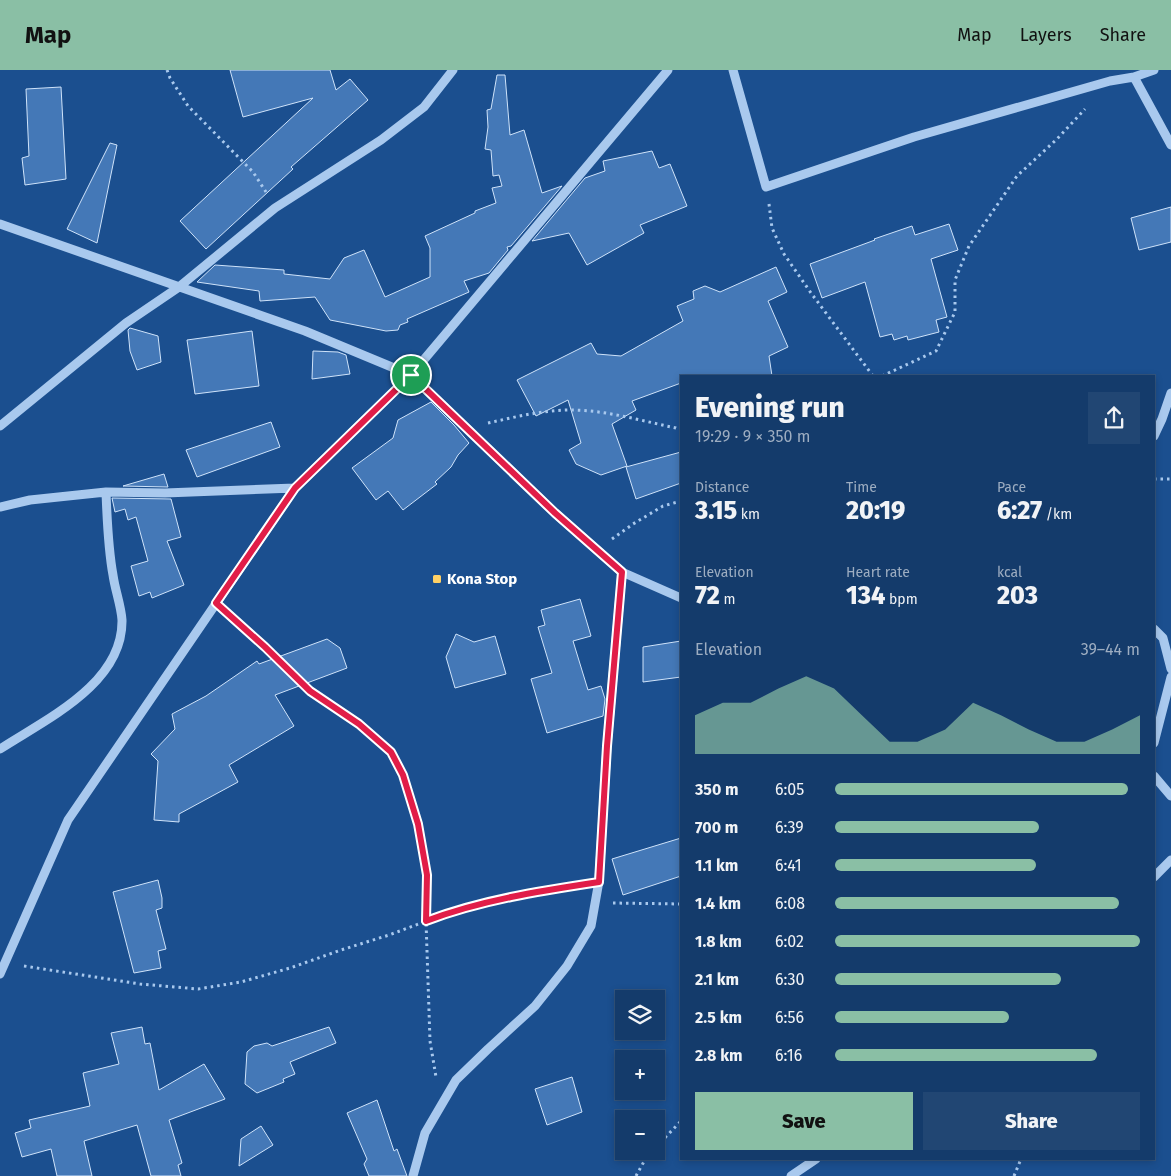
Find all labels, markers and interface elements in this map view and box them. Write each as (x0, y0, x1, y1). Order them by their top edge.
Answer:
text: Map (25, 21, 71, 49)
text: Map (957, 24, 992, 46)
text: Layers (1020, 24, 1072, 46)
text: Share (1100, 24, 1146, 46)
pin (390, 354, 432, 396)
icon: arrive (397, 361, 425, 389)
text: Evening run (695, 391, 845, 424)
button: share (1088, 392, 1140, 444)
text: 19:29 · 9 × 350 m (695, 427, 810, 446)
text: Distance (695, 479, 749, 496)
text: Time (846, 479, 877, 496)
text: Pace (997, 479, 1026, 496)
text: 3.15 (695, 496, 737, 526)
text: 20:19 (846, 496, 905, 526)
text: 6:27 (997, 496, 1042, 526)
text: km (737, 506, 760, 523)
text: /km (1042, 506, 1072, 523)
text: Elevation (695, 564, 754, 581)
text: Heart rate (846, 564, 910, 581)
text: kcal (997, 564, 1022, 581)
place label: Kona Stop (447, 570, 517, 588)
marker: Kona Stop (431, 573, 443, 585)
text: 72 (695, 581, 720, 611)
text: 134 (846, 581, 885, 611)
text: 203 (997, 581, 1038, 611)
text: m (720, 591, 736, 608)
text: bpm (885, 591, 918, 608)
text: Elevation (695, 640, 762, 659)
text: 39–44 m (1081, 640, 1140, 659)
text: 350 m (695, 780, 739, 799)
text: 6:05 (775, 780, 804, 799)
text: 700 m (695, 818, 738, 837)
text: 6:39 (775, 818, 804, 837)
text: 1.1 km (695, 856, 738, 875)
text: 6:41 (775, 856, 802, 875)
text: 1.4 km (695, 894, 741, 913)
text: 6:08 (775, 894, 805, 913)
text: 1.8 km (695, 932, 742, 951)
text: 6:02 (775, 932, 804, 951)
text: 2.1 km (695, 970, 739, 989)
text: 6:30 (775, 970, 804, 989)
map controls (615, 990, 665, 1160)
button: layers (615, 990, 665, 1040)
text: 2.5 km (695, 1008, 742, 1027)
text: 6:56 (775, 1008, 804, 1027)
text: 2.8 km (695, 1046, 743, 1065)
text: 6:16 (775, 1046, 802, 1065)
button: + (615, 1050, 665, 1100)
button: Save (695, 1092, 913, 1150)
button: Share (923, 1092, 1140, 1150)
button: − (615, 1110, 665, 1160)

